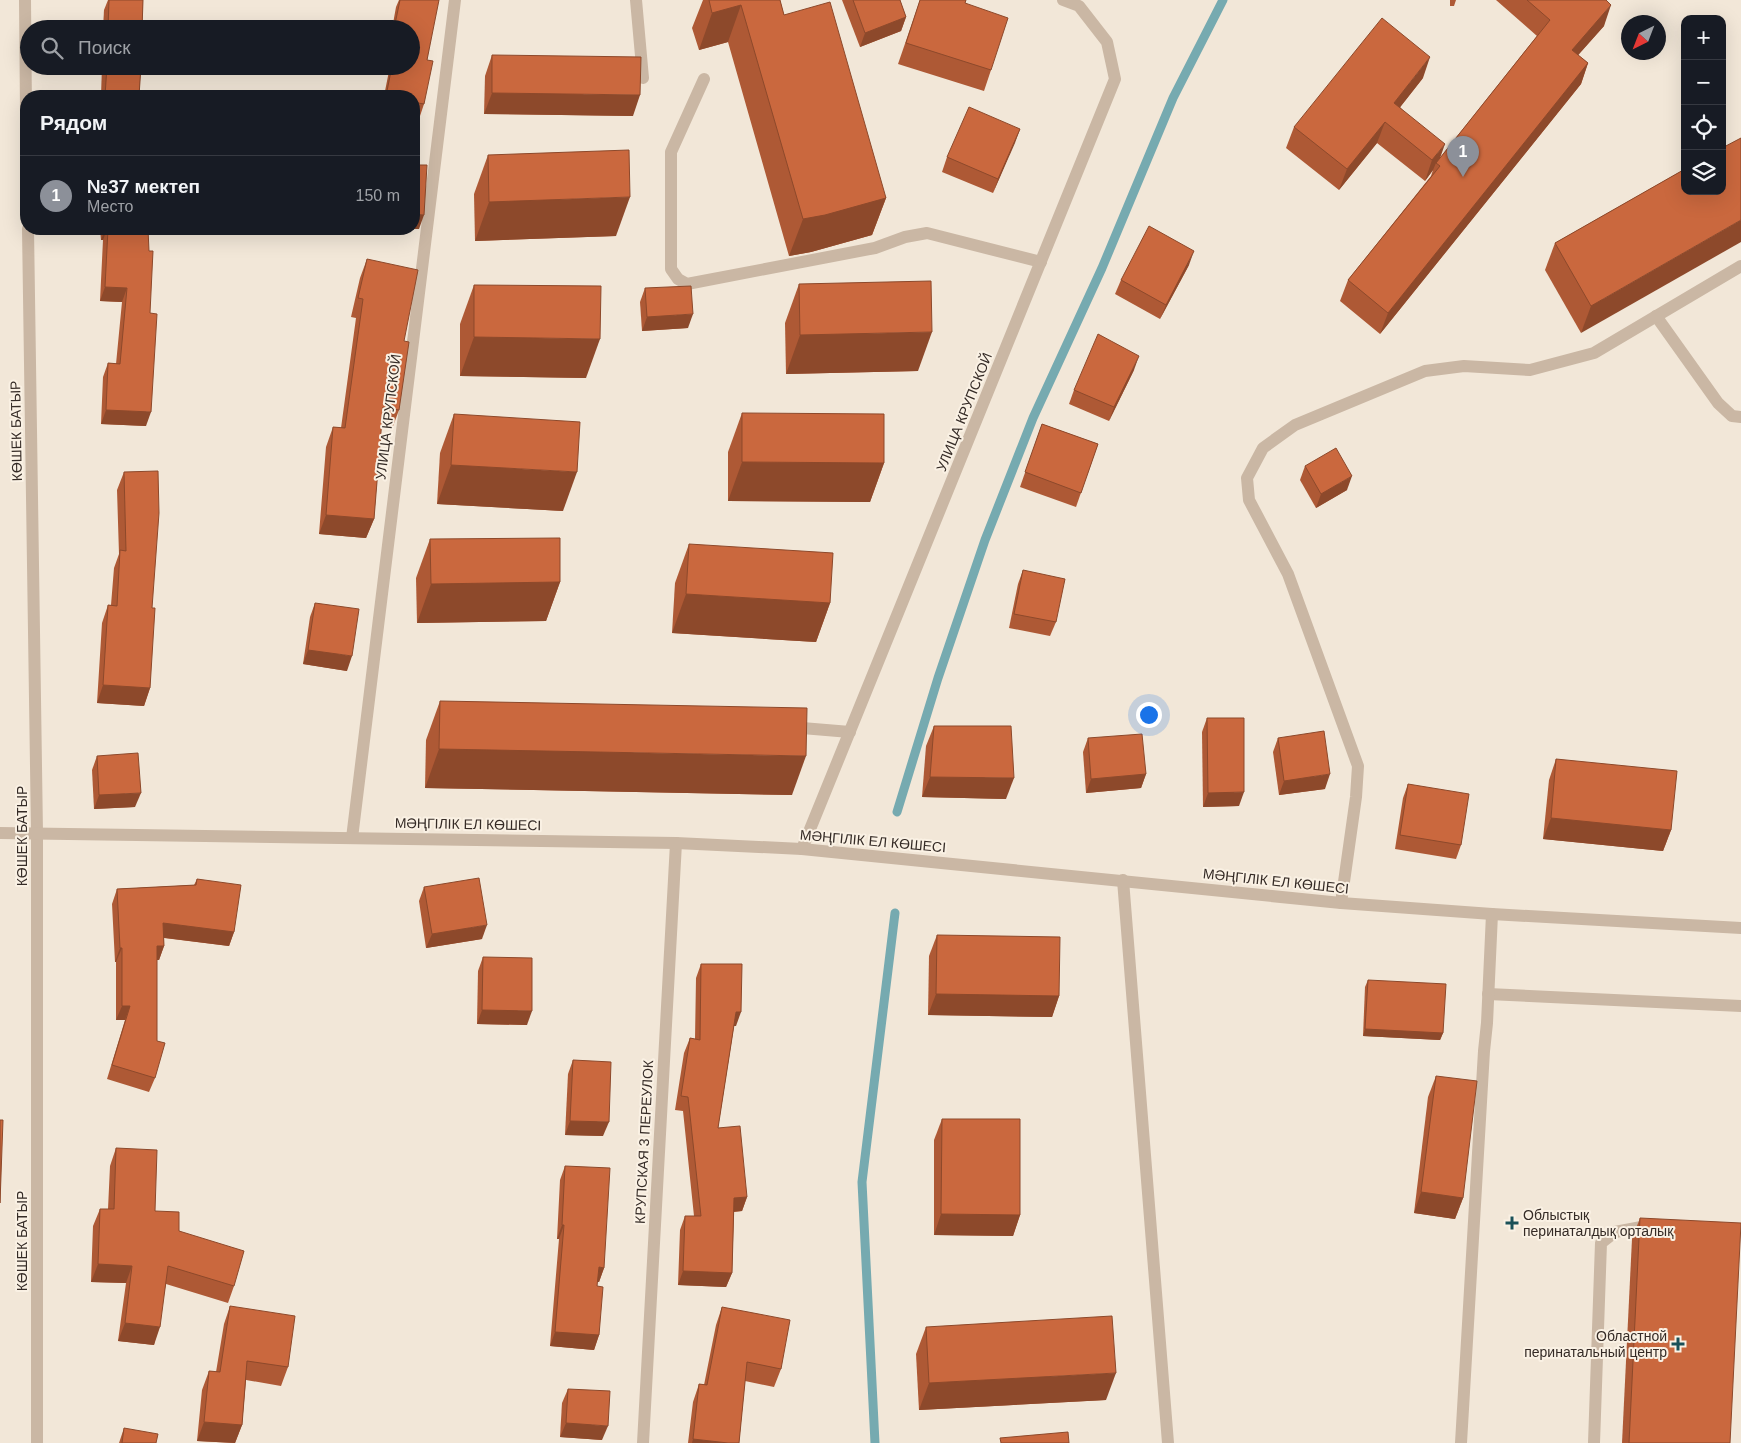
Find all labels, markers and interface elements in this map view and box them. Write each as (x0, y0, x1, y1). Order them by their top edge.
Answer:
north arrow (1621, 15, 1666, 60)
map controls (1681, 15, 1726, 195)
button: + (1681, 15, 1726, 60)
search box (20, 20, 420, 75)
icon: search (38, 34, 66, 62)
text: Поиск (78, 37, 131, 58)
button: − (1681, 60, 1726, 105)
button: locate (1681, 105, 1726, 150)
text: Рядом (40, 111, 107, 134)
pin: 1 (1447, 136, 1479, 177)
button: layers (1681, 150, 1726, 195)
text: №37 мектеп (87, 176, 200, 197)
text: 1 (52, 187, 60, 204)
text: 150 m (356, 187, 400, 204)
text: Место (87, 198, 133, 215)
street label: УЛИЦА КРУПСКОЙ (932, 350, 995, 474)
street label: УЛИЦА КРУПСКОЙ (371, 353, 404, 481)
street label: КӨШЕК БАТЫР (7, 381, 25, 481)
your location (1136, 702, 1162, 728)
street label: КӨШЕК БАТЫР (14, 786, 30, 886)
street label: МӘҢГІЛІК ЕЛ КӨШЕСІ (395, 815, 541, 833)
street label: МӘҢГІЛІК ЕЛ КӨШЕСІ (799, 827, 947, 855)
street label: МӘҢГІЛІК ЕЛ КӨШЕСІ (1202, 865, 1350, 897)
street label: КРУПСКАЯ 3 ПЕРЕУЛОК (632, 1059, 656, 1224)
street label: КӨШЕК БАТЫР (14, 1191, 30, 1291)
place label: Облыстық перинаталдық орталық (1523, 1207, 1674, 1239)
marker: Облыстық перинаталдық орталық (1505, 1216, 1519, 1230)
place label: Областной перинатальный центр (1524, 1328, 1667, 1360)
marker: Областной перинатальный центр (1671, 1337, 1685, 1351)

